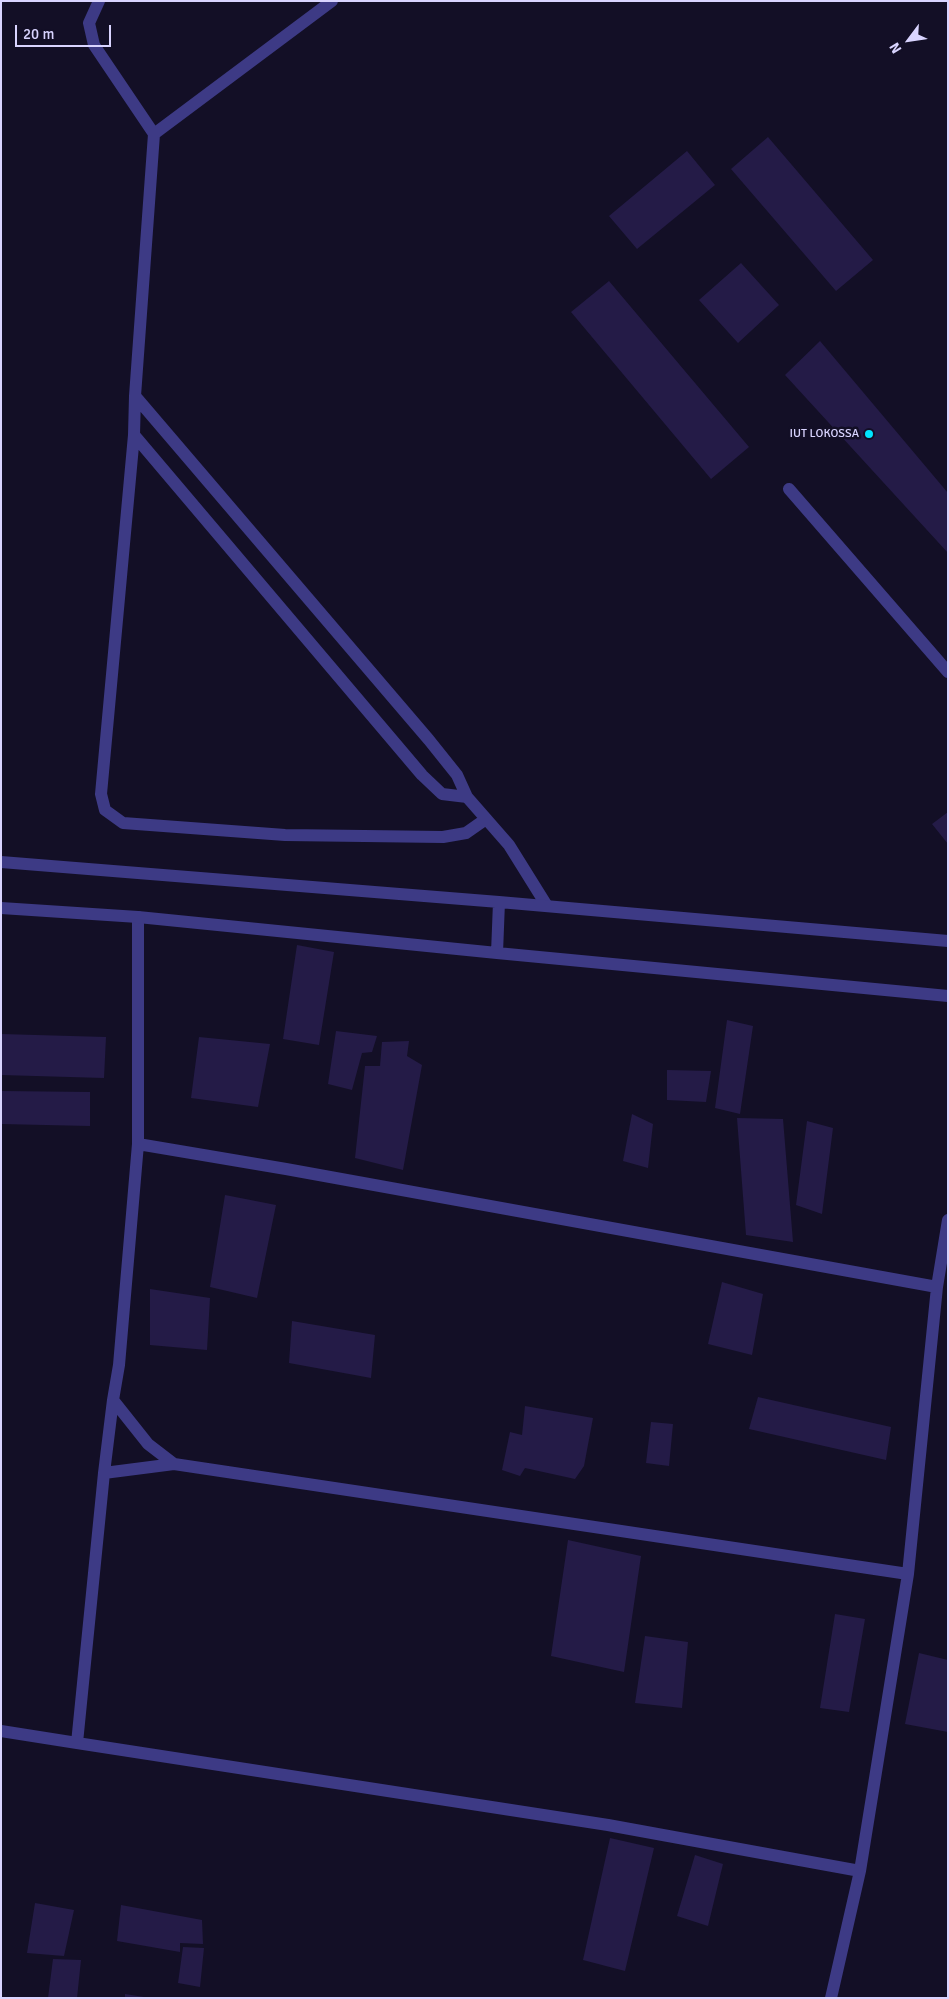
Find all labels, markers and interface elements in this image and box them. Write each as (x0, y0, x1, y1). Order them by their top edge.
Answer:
scale bar (18, 15, 114, 47)
north arrow (884, 15, 934, 65)
text: 20 m (23, 25, 54, 43)
text: N (886, 39, 906, 57)
place label: IUT LOKOSSA (789, 427, 859, 441)
marker: IUT LOKOSSA (863, 428, 875, 440)

